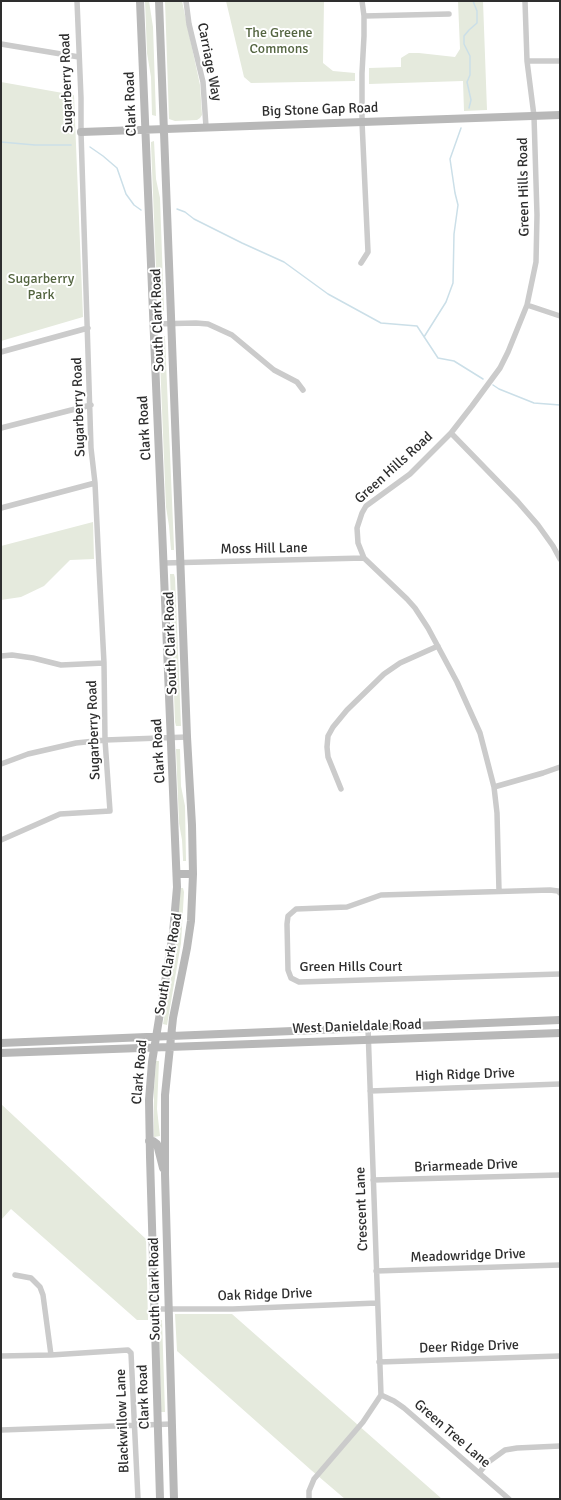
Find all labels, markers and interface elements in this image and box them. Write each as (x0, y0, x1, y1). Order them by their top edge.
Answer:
street label: Carriage Way (193, 22, 225, 102)
park label: The Greene Commons (245, 25, 313, 58)
street label: Sugarberry Road (57, 33, 77, 133)
street label: Clark Road (121, 71, 141, 137)
street label: Big Stone Gap Road (261, 100, 379, 120)
street label: Green Hills Road (515, 137, 533, 237)
street label: South Clark Road (148, 268, 168, 372)
park label: Sugarberry Park (8, 271, 74, 304)
street label: Sugarberry Road (69, 357, 89, 457)
street label: Clark Road (135, 395, 155, 461)
street label: Green Hills Road (352, 429, 436, 507)
street label: Moss Hill Lane (220, 540, 308, 558)
street label: South Clark Road (161, 591, 181, 695)
street label: Sugarberry Road (84, 680, 104, 780)
street label: Clark Road (149, 718, 169, 784)
street label: South Clark Road (152, 912, 186, 1016)
street label: Green Hills Court (300, 959, 402, 975)
street label: West Danieldale Road (292, 1016, 422, 1038)
street label: Clark Road (129, 1039, 151, 1105)
street label: High Ridge Drive (415, 1065, 515, 1085)
street label: Briarmeade Drive (414, 1156, 518, 1176)
street label: Crescent Lane (352, 1166, 372, 1252)
street label: South Clark Road (146, 1237, 164, 1341)
street label: Meadowridge Drive (410, 1246, 526, 1266)
street label: Oak Ridge Drive (217, 1285, 313, 1305)
street label: Deer Ridge Drive (419, 1337, 519, 1357)
street label: Clark Road (134, 1364, 154, 1430)
street label: Blackwillow Lane (113, 1368, 133, 1474)
street label: Green Tree Lane (410, 1396, 494, 1472)

